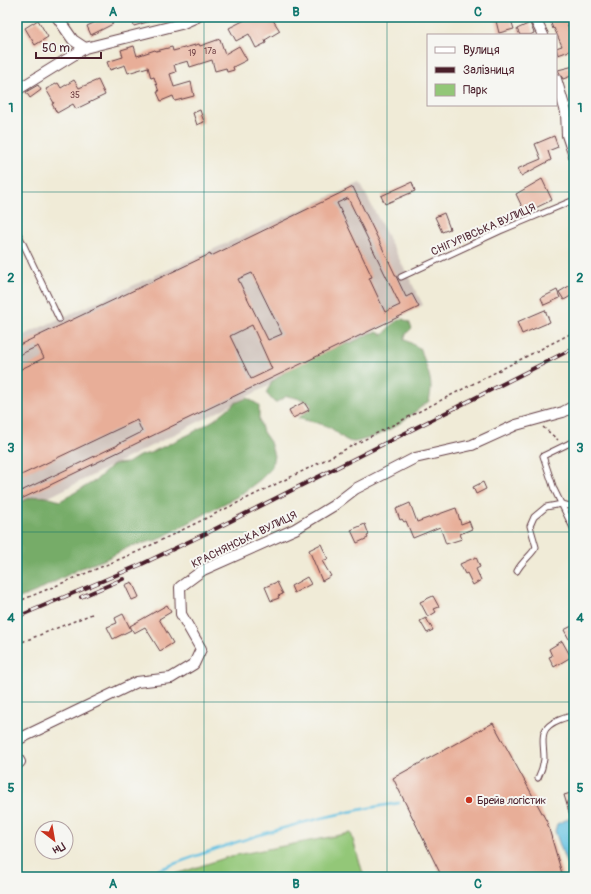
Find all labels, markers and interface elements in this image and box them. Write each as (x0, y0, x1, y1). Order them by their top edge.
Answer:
text: A (109, 4, 118, 20)
text: B (292, 4, 300, 20)
text: C (474, 4, 482, 20)
scale bar (36, 34, 101, 60)
legend (427, 34, 557, 106)
text: 50 m (42, 41, 70, 56)
text: Вулиця (463, 43, 500, 58)
house number: 17а (204, 46, 216, 57)
house number: 19 (188, 48, 196, 59)
text: Залізниця (463, 63, 515, 78)
text: Парк (463, 83, 488, 98)
house number: 35 (70, 90, 80, 101)
text: 1 (8, 100, 14, 116)
text: 1 (577, 100, 583, 116)
street label: СНІГУРІВСЬКА ВУЛИЦЯ (429, 201, 537, 258)
text: 2 (7, 270, 15, 286)
text: 2 (576, 270, 584, 286)
text: 3 (7, 440, 15, 456)
text: 3 (576, 440, 584, 456)
street label: КРАСНЯНСЬКА ВУЛИЦЯ (189, 508, 299, 571)
text: 4 (7, 610, 15, 626)
text: 4 (576, 610, 584, 626)
text: 5 (7, 780, 15, 796)
text: 5 (576, 780, 584, 796)
place label: Брейв логістик (477, 794, 546, 807)
marker: Брейв логістик (464, 795, 474, 805)
north arrow (34, 820, 74, 860)
text: Пн (50, 839, 67, 857)
text: A (109, 876, 118, 892)
text: B (292, 876, 300, 892)
text: C (474, 876, 482, 892)

